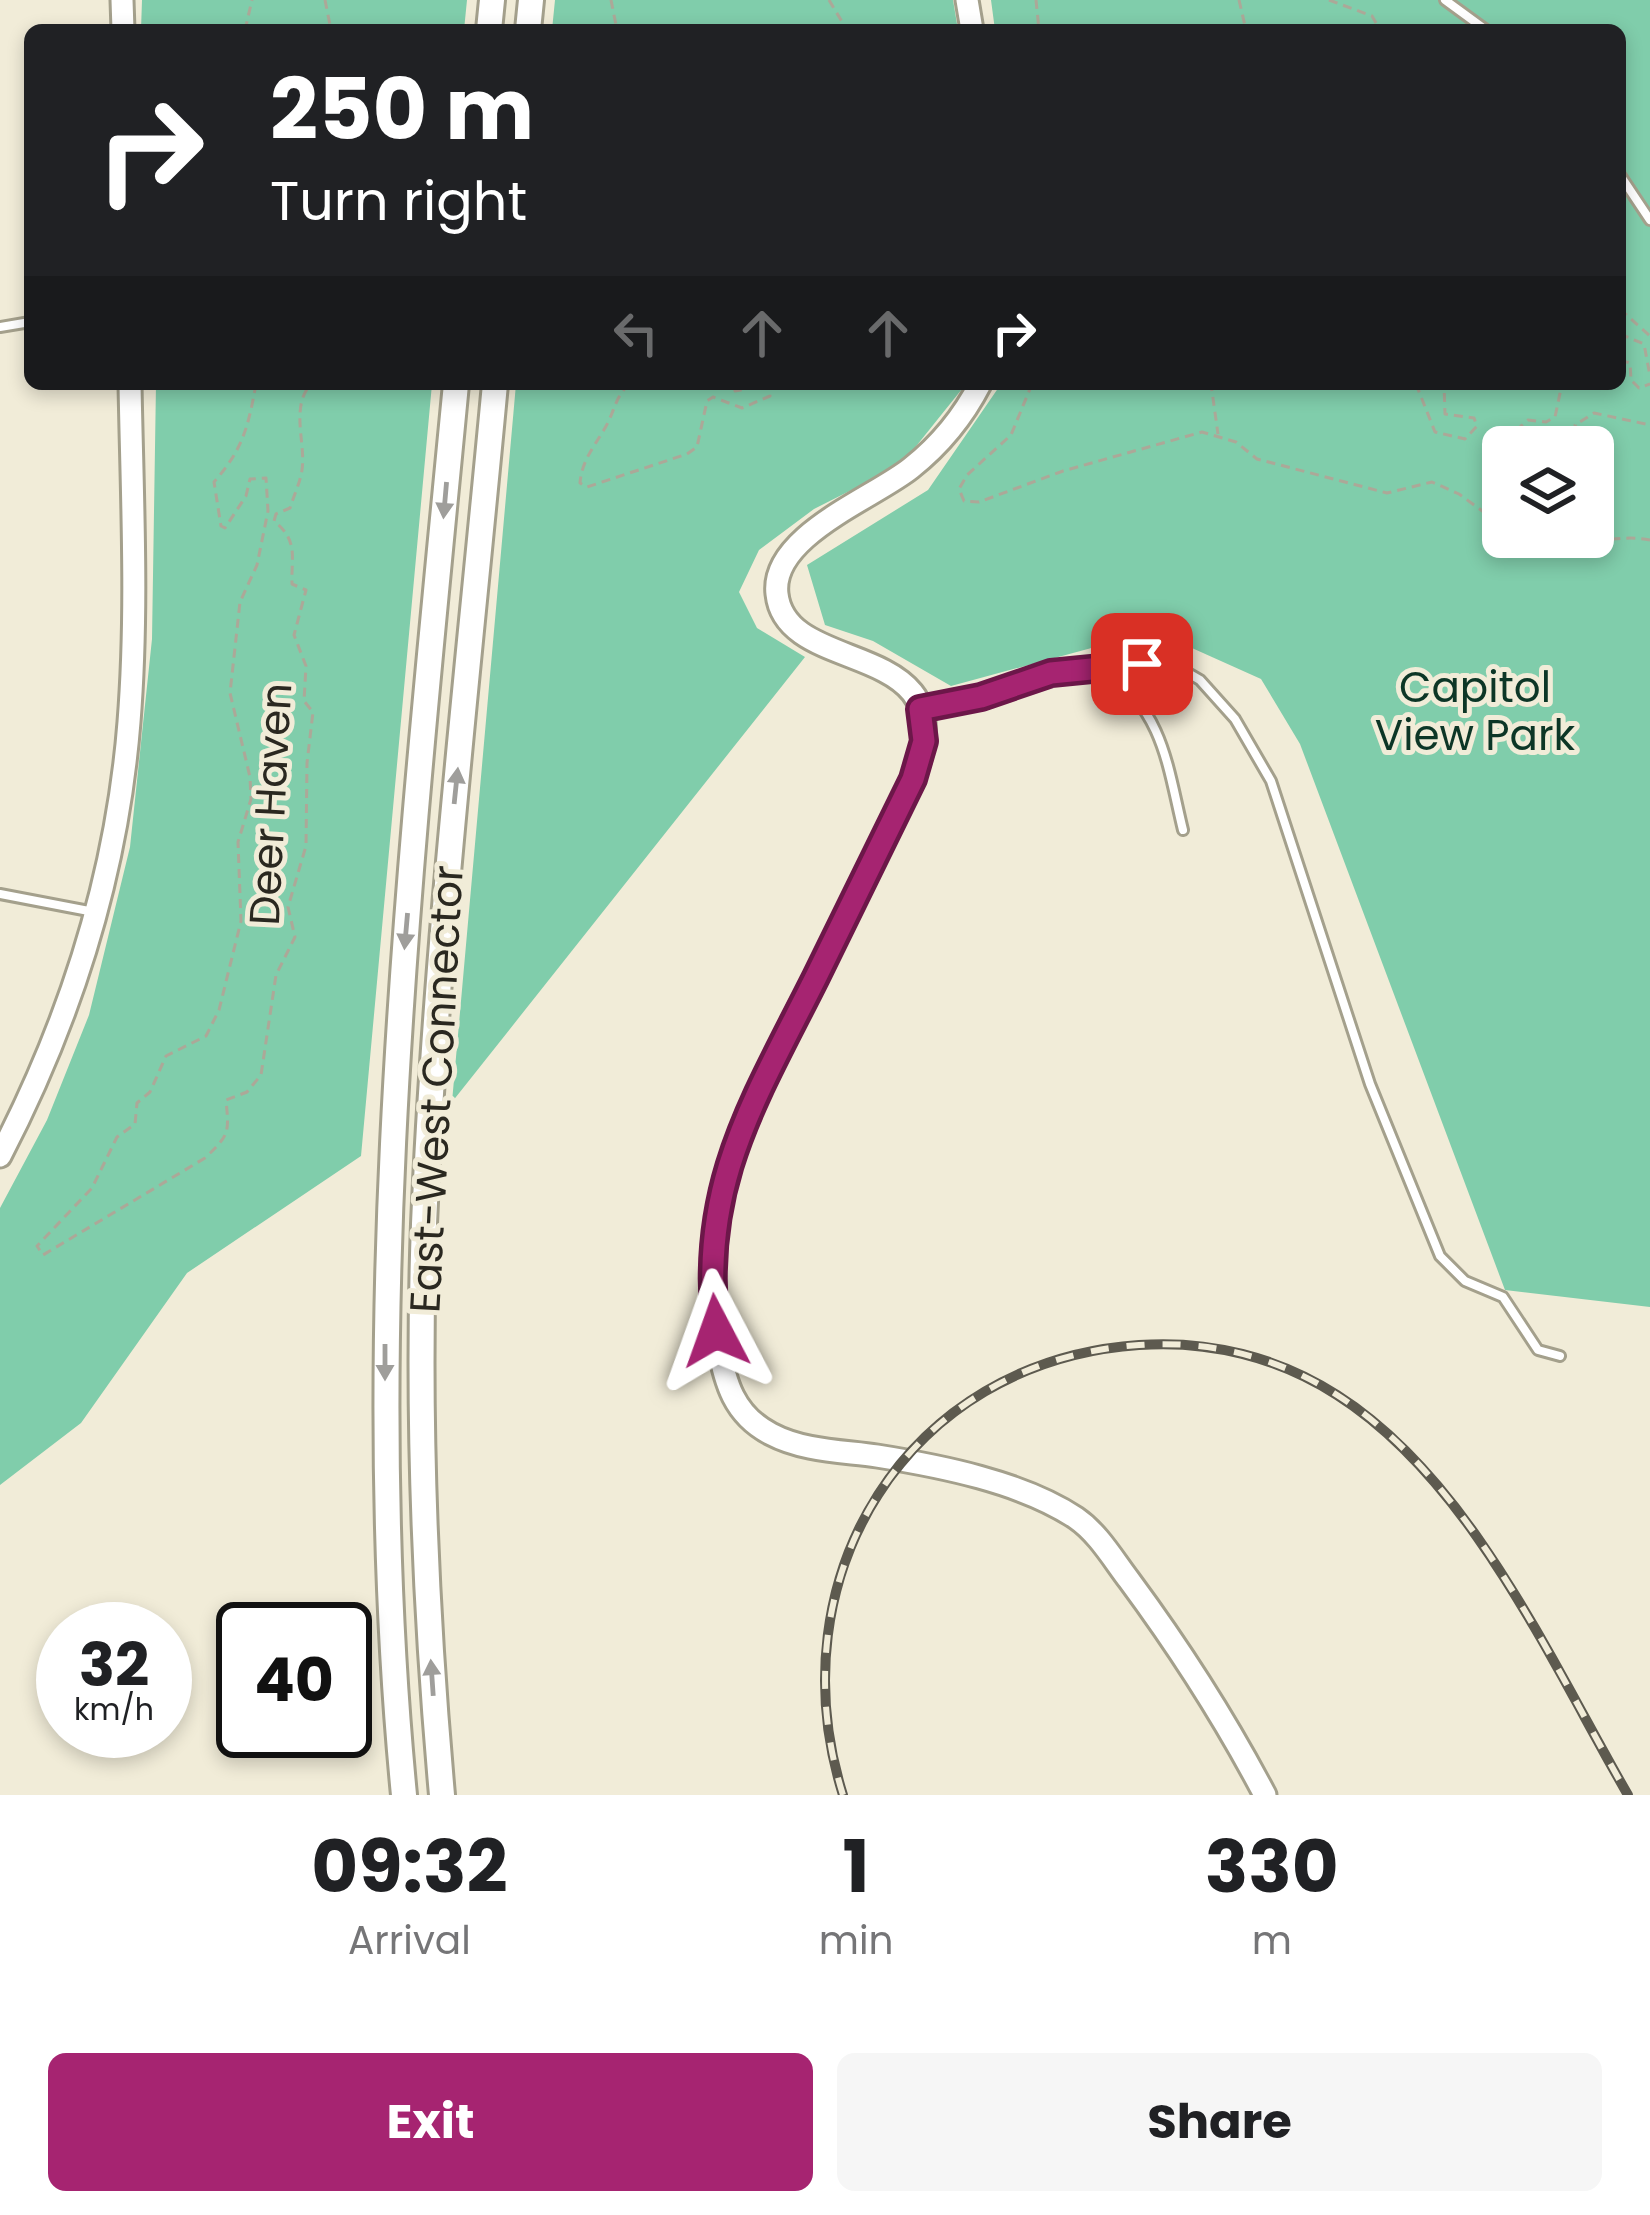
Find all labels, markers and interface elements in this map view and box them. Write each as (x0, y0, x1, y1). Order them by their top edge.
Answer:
text: 250 m (270, 51, 534, 168)
icon: right (72, 72, 228, 228)
text: Turn right (270, 163, 527, 239)
icon: left (603, 300, 669, 366)
icon: ahead (729, 300, 795, 366)
icon: ahead (855, 300, 921, 366)
icon: right (981, 300, 1047, 366)
map controls (1482, 426, 1614, 558)
button: layers (1482, 426, 1614, 558)
one-way arrow (435, 482, 454, 520)
pin (1091, 613, 1193, 715)
icon: arrive (1109, 631, 1175, 697)
park label: Capitol View Park (1375, 658, 1576, 765)
street label: Deer Haven (235, 681, 306, 927)
one-way arrow (447, 767, 466, 804)
street label: East-West Connector (395, 864, 478, 1314)
one-way arrow (396, 913, 415, 950)
position arrow (653, 1268, 779, 1394)
one-way arrow (375, 1344, 395, 1382)
speed limit sign: 40 (216, 1602, 372, 1758)
text: 32 (79, 1623, 149, 1707)
one-way arrow (423, 1659, 442, 1696)
text: km/h (74, 1688, 154, 1731)
text: 09:32 (311, 1816, 508, 1917)
text: 1 (843, 1816, 870, 1917)
text: 330 (1205, 1816, 1339, 1917)
text: Arrival (348, 1913, 471, 1968)
text: min (819, 1913, 894, 1968)
text: m (1252, 1913, 1292, 1968)
button: Exit (48, 2053, 813, 2191)
button: Share (837, 2053, 1602, 2191)

